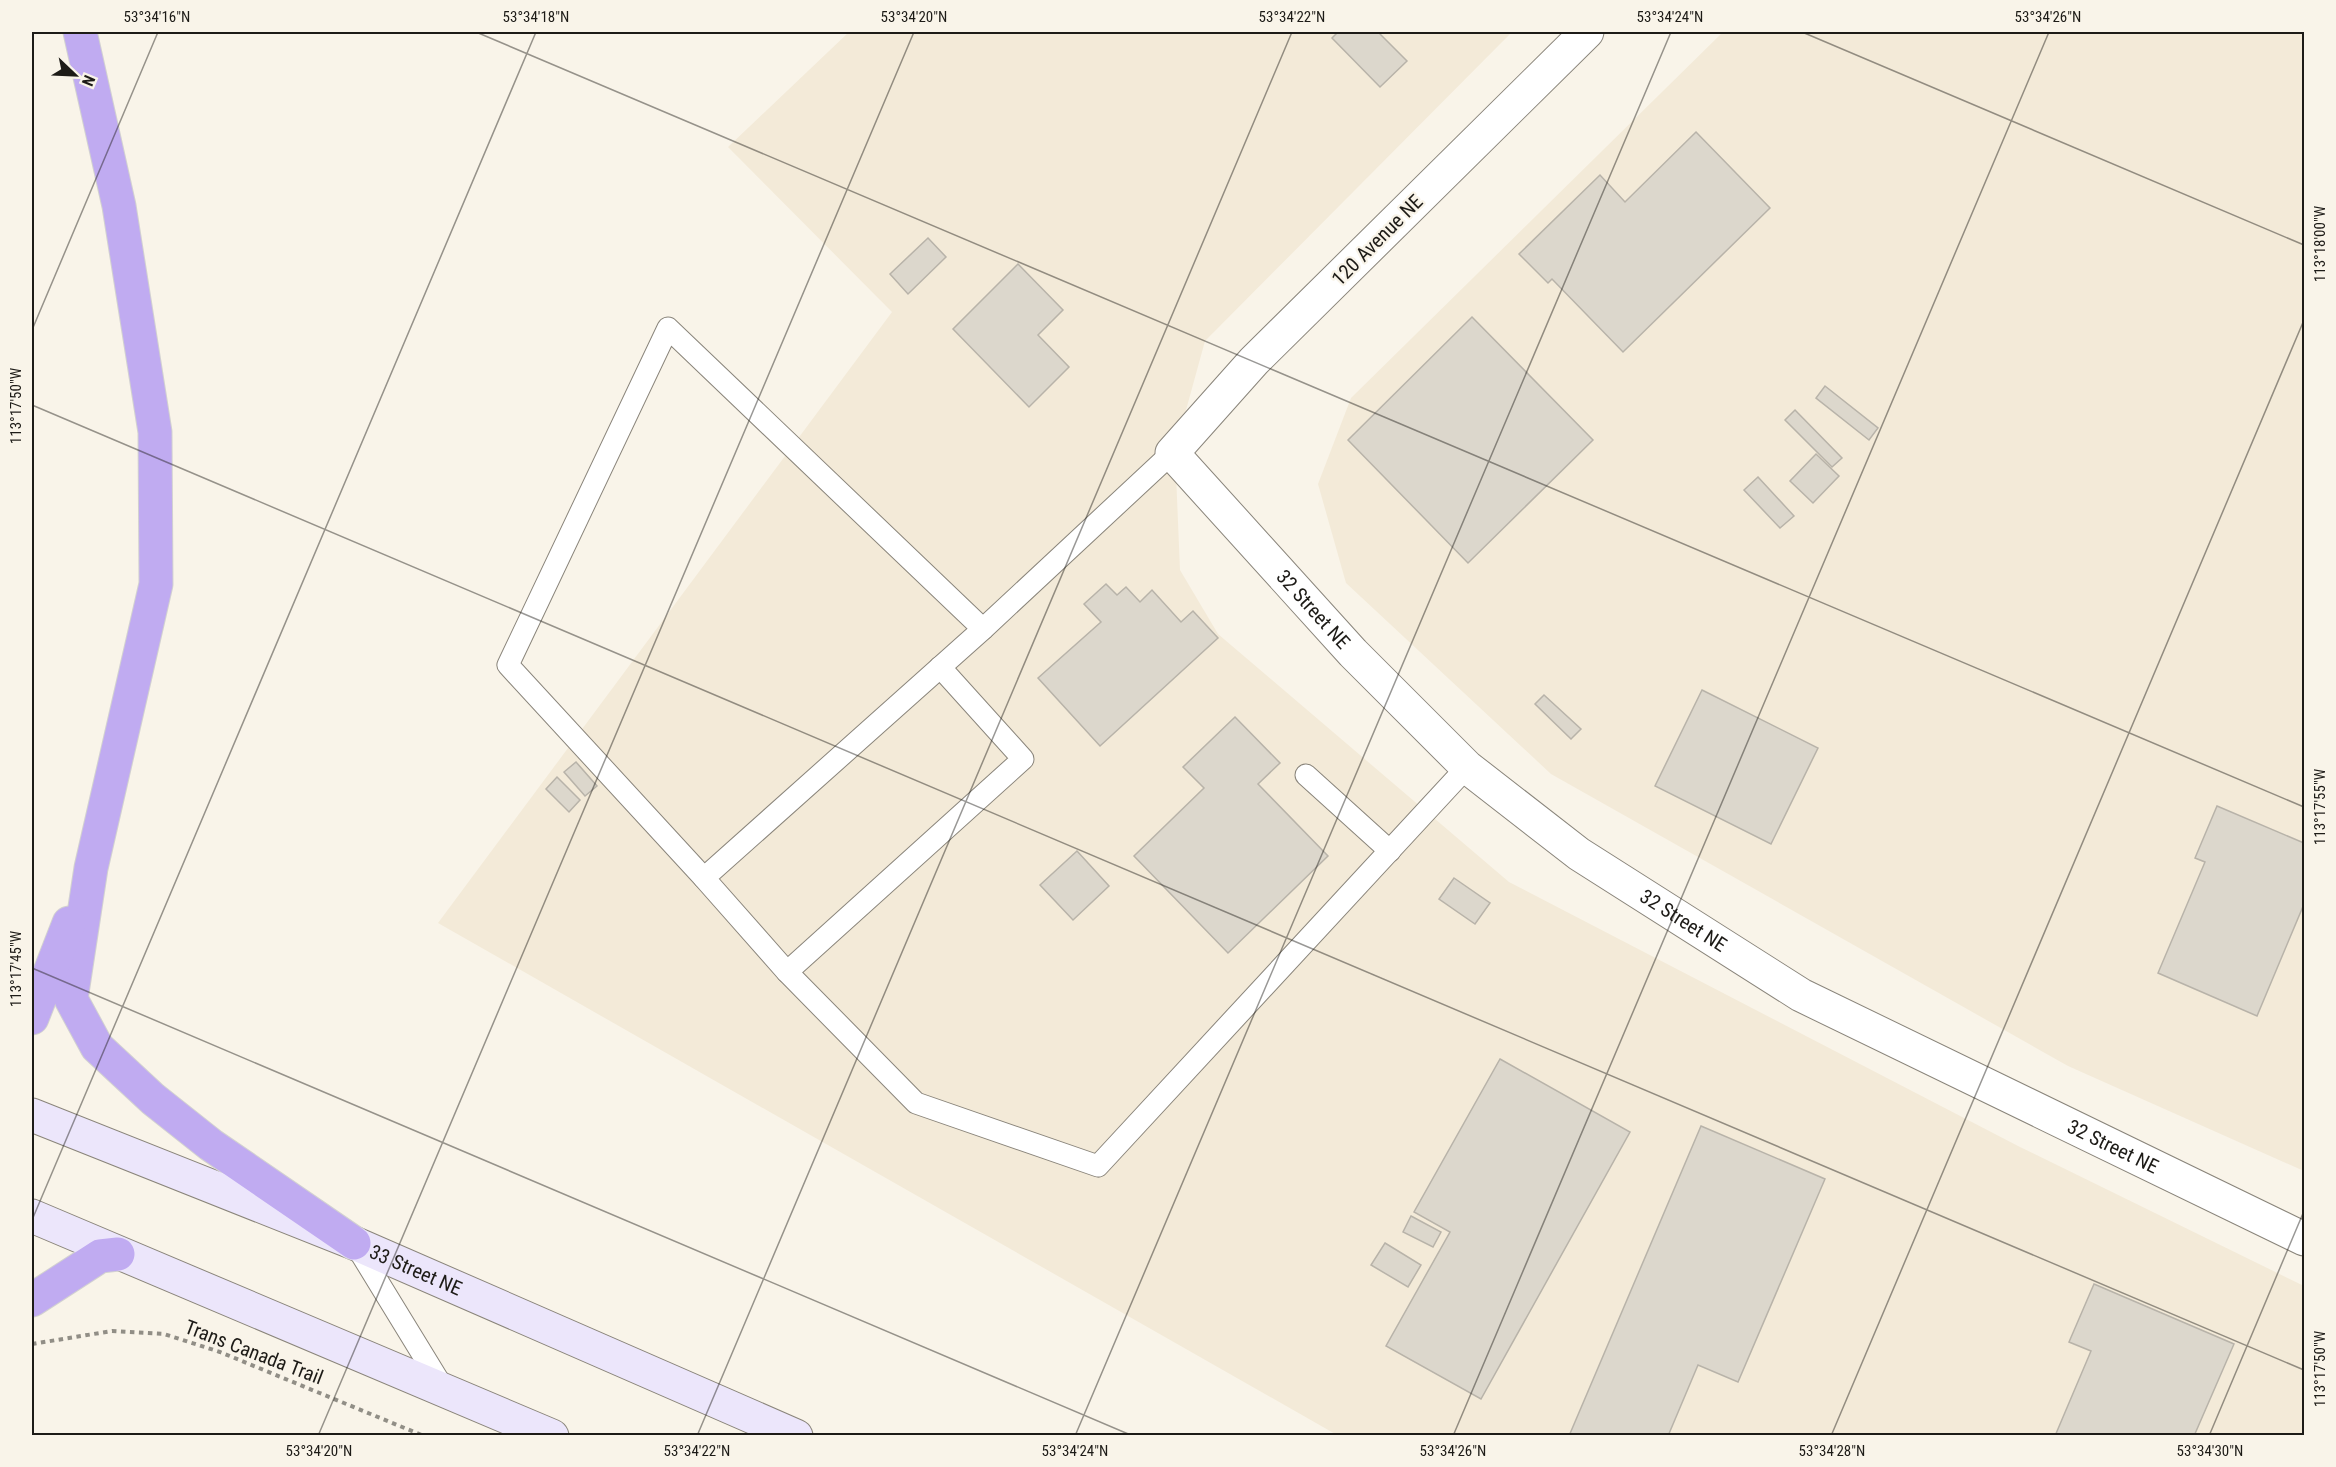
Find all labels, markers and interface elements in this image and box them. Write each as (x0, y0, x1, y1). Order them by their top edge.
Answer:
text: 53°34'16"N (124, 8, 190, 26)
text: 53°34'18"N (503, 8, 569, 26)
text: 53°34'20"N (881, 8, 947, 26)
text: 53°34'22"N (1259, 8, 1325, 26)
text: 53°34'24"N (1637, 8, 1703, 26)
text: 53°34'26"N (2015, 8, 2081, 26)
north arrow (45, 45, 105, 105)
text: N (78, 72, 99, 89)
street label: 120 Avenue NE (1327, 190, 1427, 290)
text: 113°18'00"W (2311, 205, 2329, 282)
text: 113°17'50"W (7, 367, 25, 444)
street label: 32 Street NE (1272, 565, 1355, 654)
text: 113°17'55"W (2311, 768, 2329, 845)
street label: 32 Street NE (1636, 884, 1731, 957)
text: 113°17'45"W (7, 930, 25, 1007)
street label: 32 Street NE (2064, 1114, 2163, 1179)
street label: 33 Street NE (366, 1239, 466, 1301)
street label: Trans Canada Trail (181, 1315, 327, 1389)
text: 113°17'50"W (2311, 1330, 2329, 1407)
text: 53°34'20"N (286, 1442, 352, 1460)
text: 53°34'22"N (664, 1442, 730, 1460)
text: 53°34'24"N (1042, 1442, 1108, 1460)
text: 53°34'26"N (1420, 1442, 1486, 1460)
text: 53°34'28"N (1799, 1442, 1865, 1460)
text: 53°34'30"N (2177, 1442, 2243, 1460)

